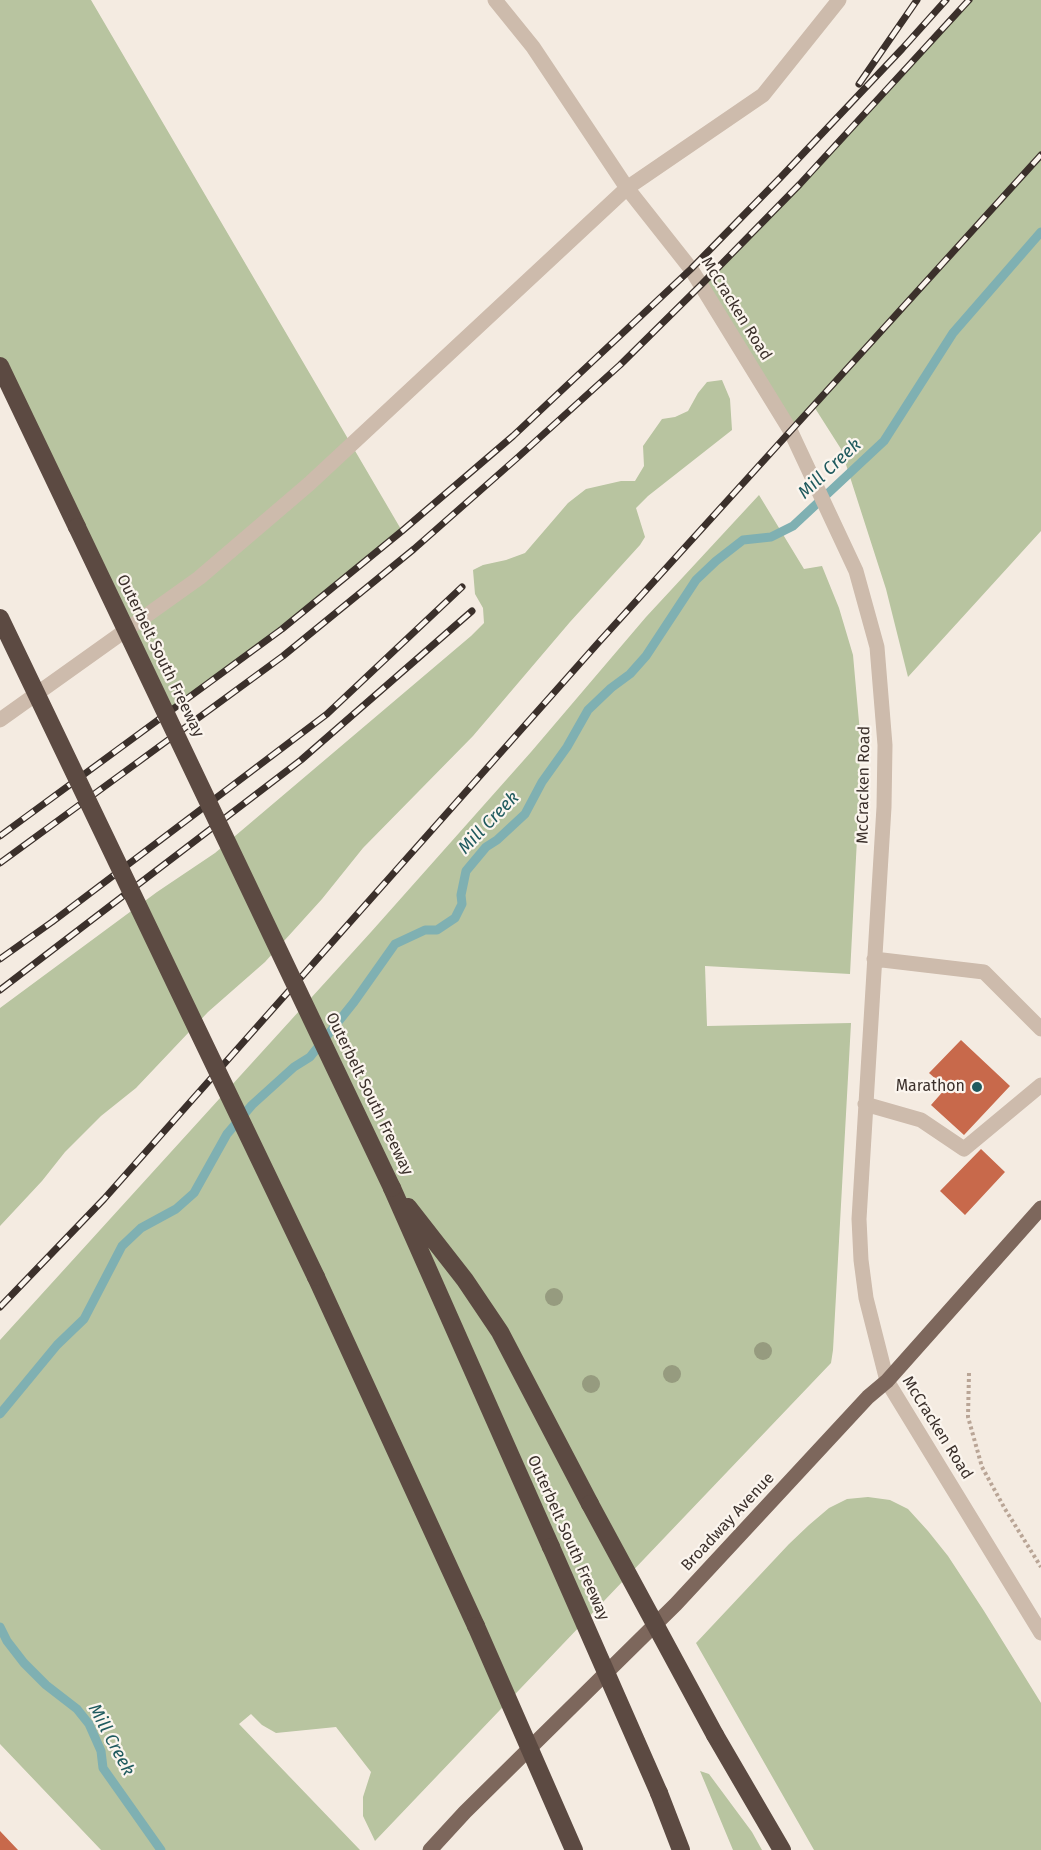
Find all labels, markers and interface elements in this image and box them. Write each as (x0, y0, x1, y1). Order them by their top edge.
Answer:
street label: McCracken Road (697, 254, 775, 364)
water label: Mill Creek (794, 434, 866, 504)
street label: Outerbelt South Freeway (112, 572, 208, 740)
street label: McCracken Road (853, 726, 875, 844)
water label: Mill Creek (454, 787, 524, 859)
street label: Outerbelt South Freeway (321, 1010, 417, 1178)
place label: Marathon (896, 1077, 965, 1097)
marker: Marathon (970, 1080, 984, 1094)
street label: McCracken Road (898, 1373, 976, 1483)
street label: Outerbelt South Freeway (523, 1453, 613, 1623)
street label: Broadway Avenue (677, 1469, 779, 1575)
water label: Mill Creek (83, 1700, 139, 1780)

